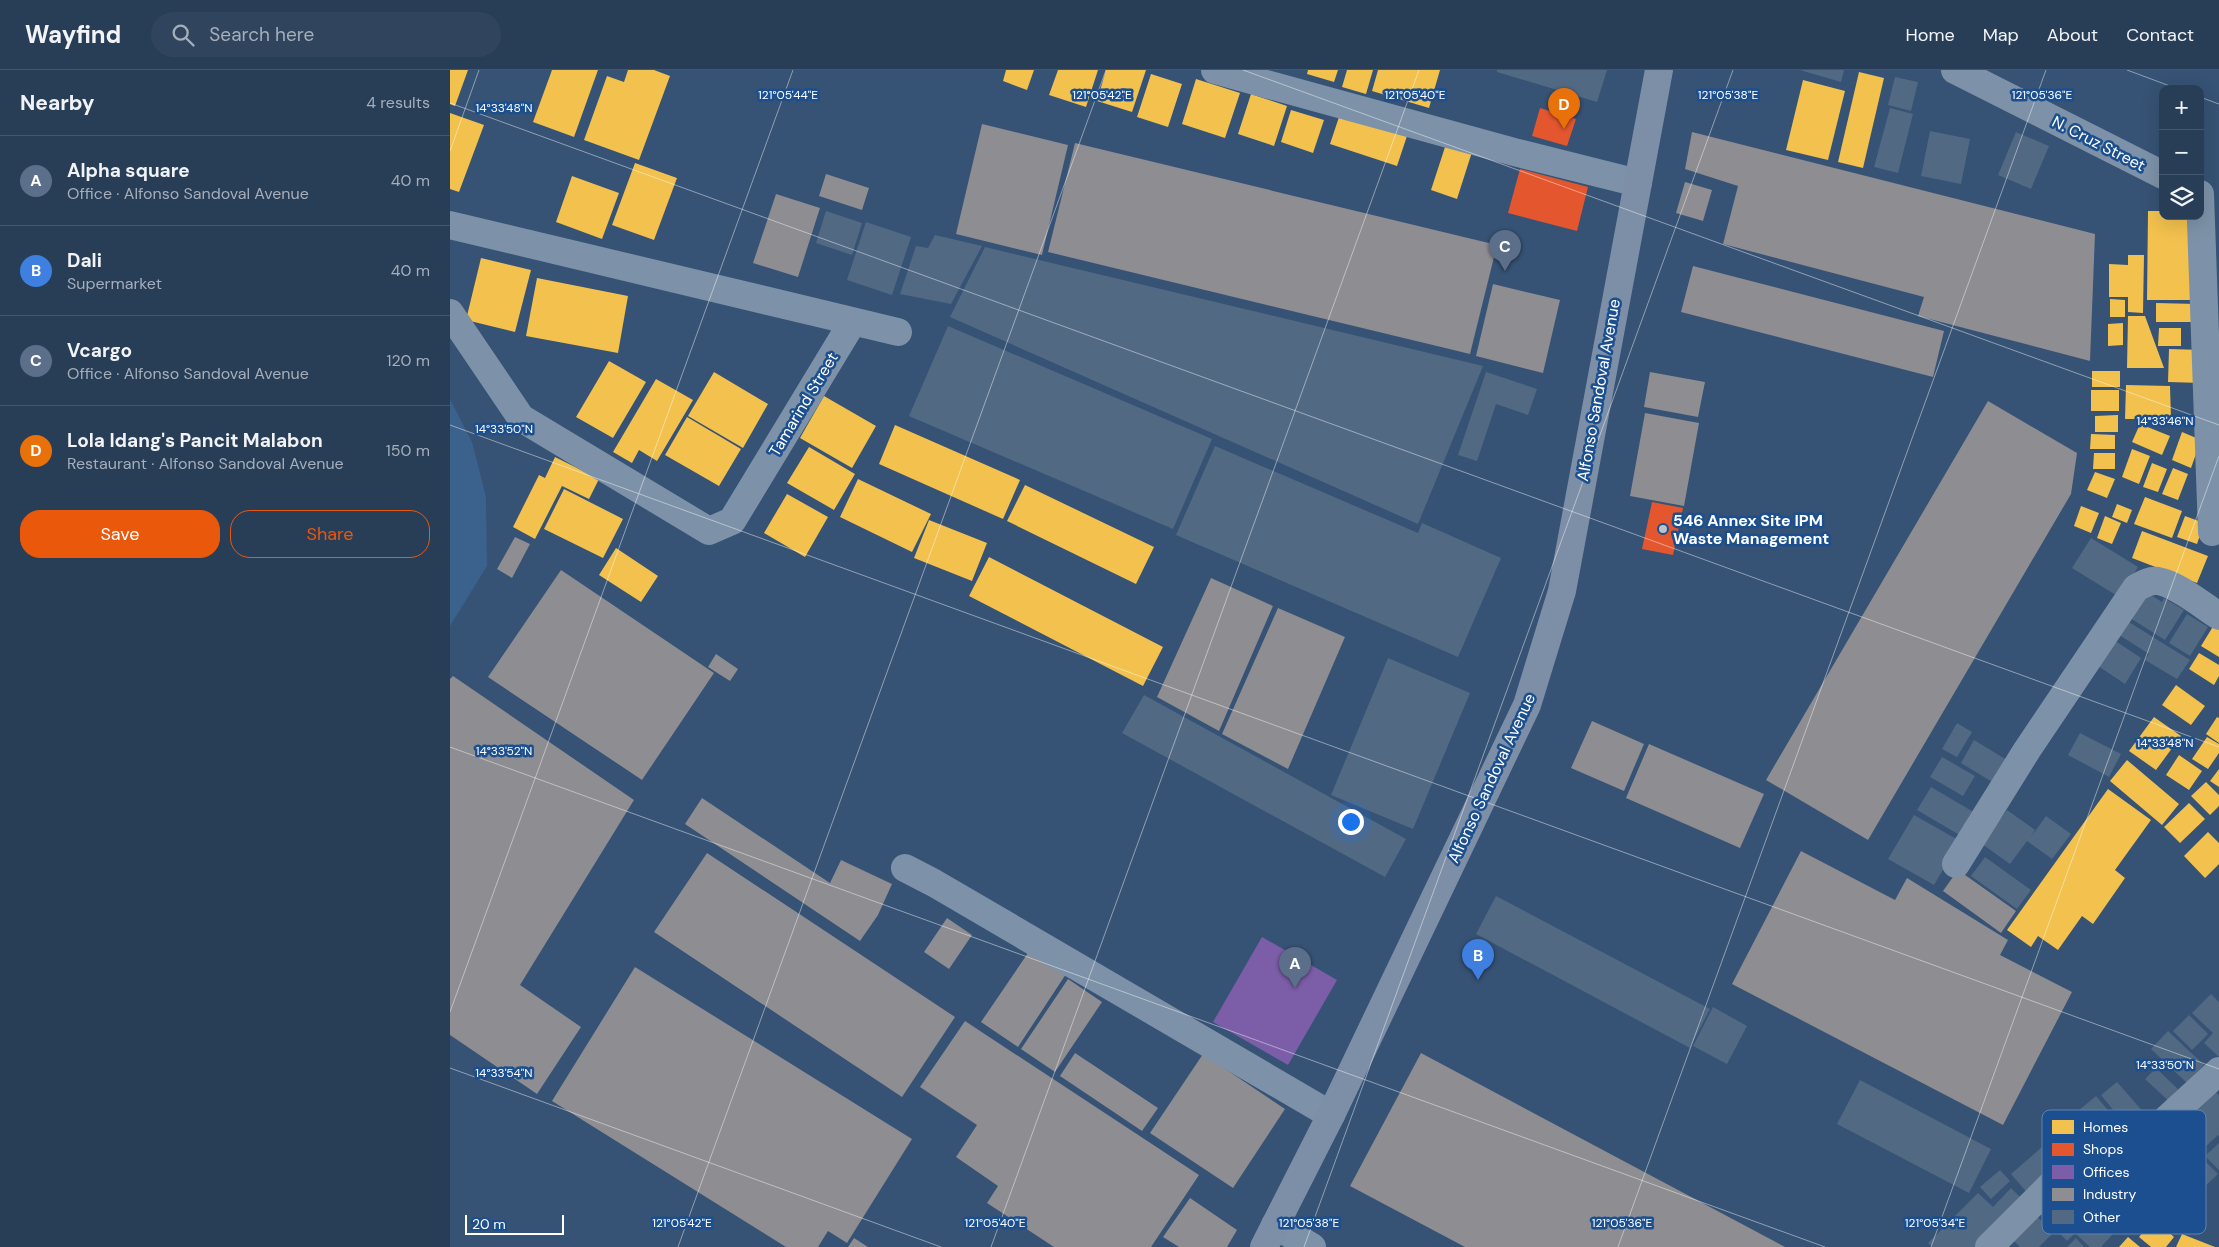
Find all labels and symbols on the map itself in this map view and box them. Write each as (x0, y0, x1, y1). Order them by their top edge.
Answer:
text: 121°05'44"E (758, 87, 818, 103)
text: 121°05'42"E (1072, 87, 1132, 103)
text: 121°05'40"E (1385, 87, 1446, 103)
text: 121°05'38"E (1698, 87, 1758, 103)
text: 121°05'36"E (2012, 87, 2073, 103)
pin: D (1548, 88, 1580, 129)
text: 14°33'48"N (476, 100, 532, 116)
street label: N. Cruz Street (2049, 111, 2149, 176)
pin: C (1489, 230, 1521, 271)
street label: Alfonso Sandoval Avenue (1572, 297, 1625, 483)
street label: Tamarind Street (764, 348, 843, 460)
text: 14°33'46"N (2136, 413, 2194, 429)
text: 14°33'50"N (475, 421, 533, 437)
place label: 546 Annex Site IPM Waste Management (1673, 510, 1829, 549)
marker: 546 Annex Site IPM Waste Management (1657, 523, 1669, 535)
street label: Alfonso Sandoval Avenue (1443, 690, 1540, 866)
text: 14°33'48"N (2137, 735, 2193, 751)
text: 14°33'52"N (476, 743, 532, 759)
your location (1338, 809, 1364, 835)
pin: B (1462, 939, 1494, 980)
pin: A (1279, 947, 1311, 988)
text: 14°33'50"N (2136, 1057, 2194, 1073)
text: 14°33'54"N (475, 1065, 533, 1081)
legend (2042, 1110, 2206, 1234)
text: Homes (2083, 1118, 2128, 1136)
text: Shops (2083, 1140, 2123, 1158)
text: Offices (2083, 1163, 2129, 1181)
text: Industry (2083, 1185, 2136, 1203)
text: Other (2083, 1208, 2121, 1226)
scale bar (465, 1212, 564, 1235)
text: 121°05'42"E (652, 1215, 712, 1231)
text: 121°05'40"E (965, 1215, 1026, 1231)
text: 121°05'38"E (1279, 1215, 1339, 1231)
text: 121°05'36"E (1592, 1215, 1653, 1231)
text: 121°05'34"E (1905, 1215, 1965, 1231)

